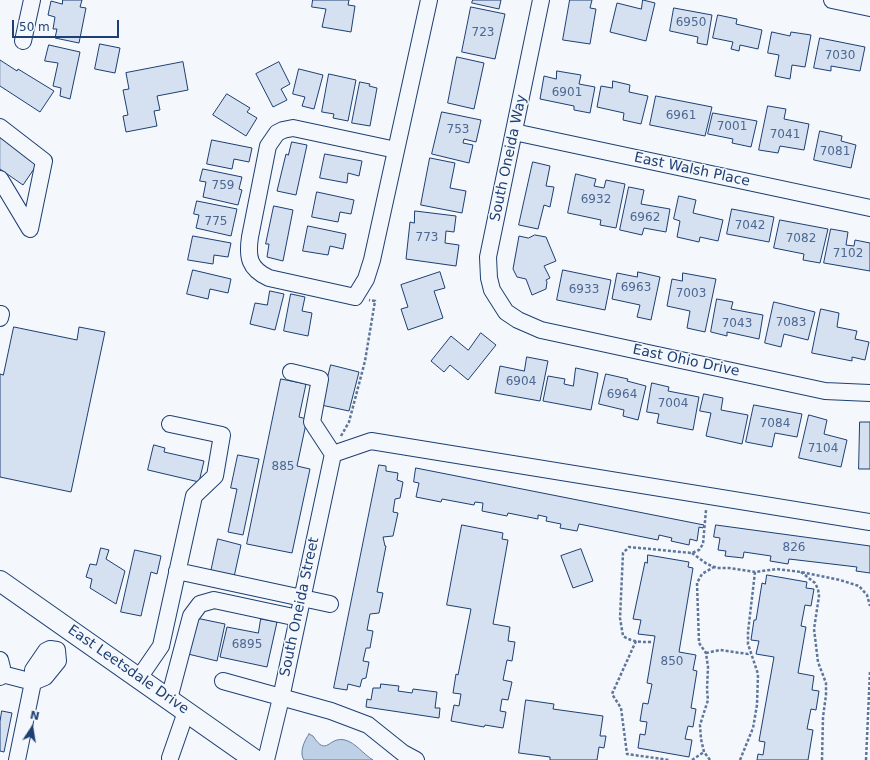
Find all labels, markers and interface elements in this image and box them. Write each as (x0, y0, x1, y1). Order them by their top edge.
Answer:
scale bar (14, 12, 121, 38)
house number: 6950 (676, 16, 706, 30)
text: 50 m (19, 20, 50, 34)
house number: 723 (472, 26, 494, 40)
house number: 7030 (825, 49, 855, 63)
house number: 6901 (552, 86, 582, 100)
street label: South Oneida Way (487, 93, 531, 223)
house number: 6961 (666, 109, 696, 123)
house number: 7001 (717, 120, 747, 134)
house number: 753 (447, 123, 469, 137)
house number: 7041 (770, 128, 800, 142)
house number: 7081 (820, 145, 850, 159)
street label: East Walsh Place (633, 150, 751, 190)
house number: 759 (212, 179, 234, 193)
house number: 6932 (581, 193, 611, 207)
house number: 6962 (630, 211, 660, 225)
house number: 775 (205, 215, 227, 229)
house number: 7042 (735, 219, 765, 233)
house number: 773 (416, 231, 438, 245)
house number: 7082 (786, 232, 816, 246)
house number: 7102 (833, 247, 863, 261)
house number: 6963 (621, 281, 651, 295)
house number: 6933 (569, 283, 599, 297)
house number: 7003 (676, 287, 706, 301)
house number: 7083 (776, 316, 806, 330)
house number: 7043 (722, 317, 752, 331)
street label: East Ohio Drive (631, 341, 741, 381)
house number: 6904 (506, 375, 536, 389)
house number: 6964 (607, 388, 637, 402)
house number: 7004 (658, 397, 688, 411)
house number: 7084 (760, 417, 790, 431)
house number: 7104 (808, 442, 838, 456)
house number: 885 (272, 460, 294, 474)
street label: South Oneida Street (277, 536, 323, 678)
house number: 826 (783, 541, 805, 555)
street label: East Leetsdale Drive (64, 622, 192, 718)
house number: 6895 (232, 638, 262, 652)
house number: 850 (661, 655, 683, 669)
north arrow (12, 708, 52, 748)
text: N (29, 708, 40, 723)

